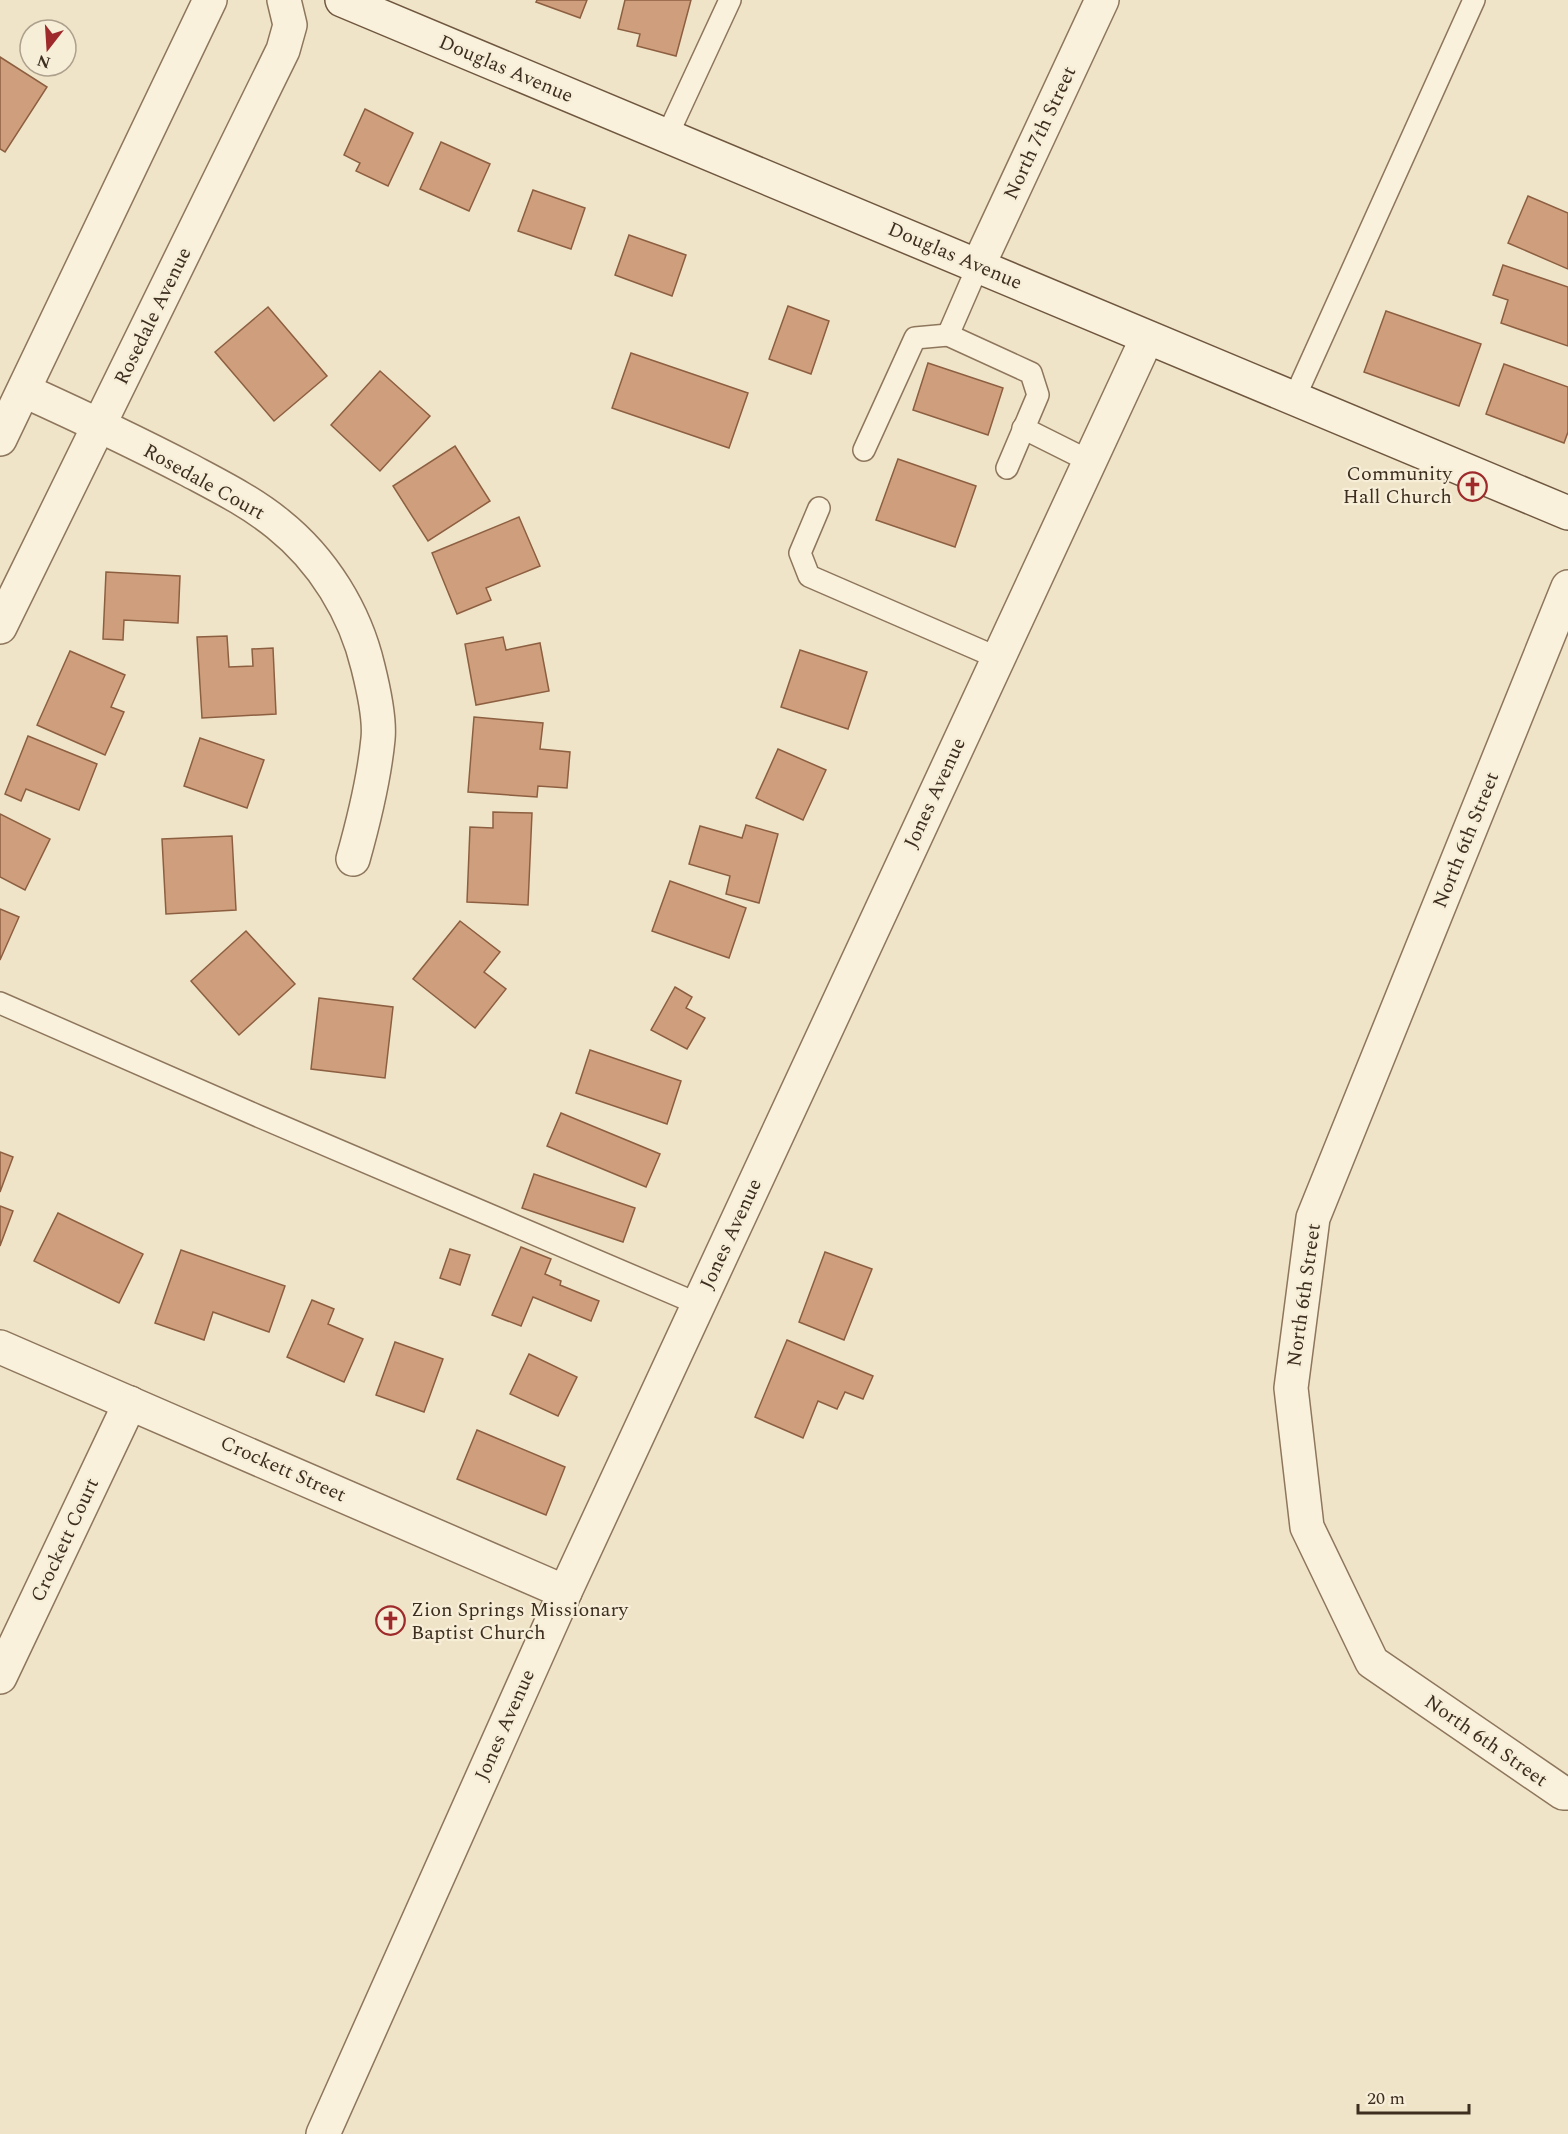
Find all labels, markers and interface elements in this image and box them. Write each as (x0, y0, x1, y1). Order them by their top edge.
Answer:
north arrow (18, 18, 78, 78)
street label: Douglas Avenue (434, 27, 578, 111)
text: N (34, 48, 54, 75)
street label: North 7th Street (996, 61, 1084, 205)
street label: Douglas Avenue (883, 214, 1027, 298)
street label: Rosedale Avenue (107, 242, 199, 390)
street label: Rosedale Court (138, 436, 270, 528)
place label: Community Hall Church (1343, 459, 1453, 512)
church icon: Community Hall Church (1457, 470, 1489, 502)
street label: Jones Avenue (896, 733, 974, 853)
street label: North 6th Street (1425, 767, 1507, 913)
street label: Jones Avenue (692, 1174, 770, 1294)
street label: North 6th Street (1279, 1221, 1329, 1369)
street label: Crockett Street (215, 1428, 351, 1510)
street label: Crockett Court (23, 1473, 107, 1607)
place label: Zion Springs Missionary Baptist Church (411, 1595, 630, 1648)
church icon: Zion Springs Missionary Baptist Church (374, 1605, 406, 1637)
street label: Jones Avenue (467, 1664, 543, 1786)
street label: North 6th Street (1418, 1687, 1554, 1795)
scale bar (1358, 2077, 1469, 2115)
text: 20 m (1367, 2085, 1405, 2112)

